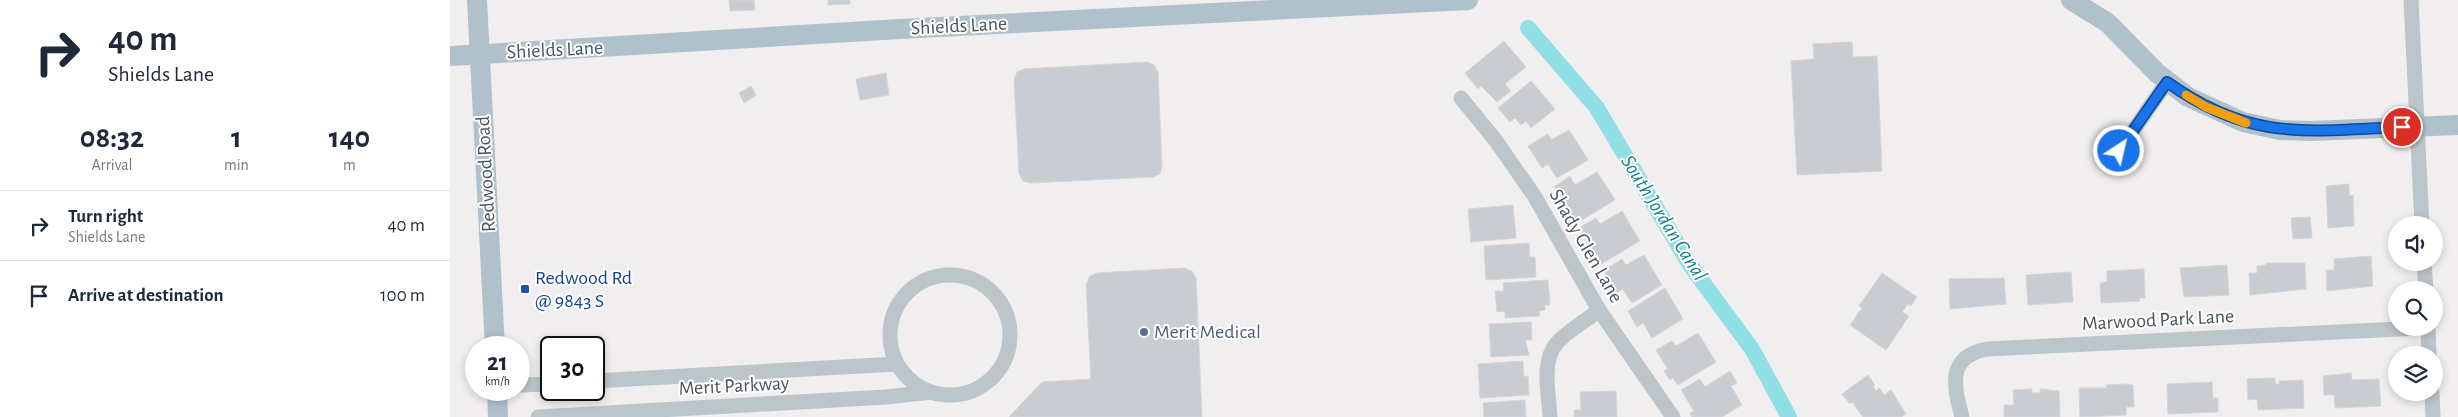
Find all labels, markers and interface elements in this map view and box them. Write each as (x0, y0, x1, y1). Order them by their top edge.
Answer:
street label: Shields Lane (910, 13, 1008, 39)
icon: right (25, 20, 90, 85)
text: 40 m (108, 22, 177, 57)
street label: Shields Lane (506, 37, 604, 63)
text: Shields Lane (108, 63, 214, 85)
pin (2381, 106, 2423, 148)
icon: arrive (2388, 113, 2416, 141)
street label: Redwood Road (473, 115, 499, 233)
text: 08:32 (80, 123, 144, 153)
text: 1 (231, 123, 242, 153)
text: 140 (329, 123, 370, 153)
position arrow (2092, 124, 2144, 176)
water label: South Jordan Canal (1617, 152, 1711, 284)
text: Arrival (91, 157, 133, 173)
text: min (224, 157, 249, 173)
text: m (343, 157, 356, 173)
street label: Shady Glen Lane (1545, 186, 1627, 306)
text: Turn right (68, 207, 143, 226)
icon: right (25, 212, 53, 240)
text: 40 m (387, 216, 425, 235)
map controls (2388, 216, 2443, 401)
button: sound (2388, 216, 2443, 271)
text: Shields Lane (68, 229, 145, 245)
place label: Redwood Rd @ 9843 S (535, 268, 632, 311)
button: search (2388, 281, 2443, 336)
icon: arrive (25, 282, 53, 310)
marker: Redwood Rd @ 9843 S (519, 283, 531, 295)
text: Arrive at destination (68, 286, 224, 305)
text: 100 m (380, 286, 425, 305)
street label: Marwood Park Lane (2081, 306, 2235, 334)
place label: Merit Medical (1154, 322, 1261, 342)
marker: Merit Medical (1138, 326, 1150, 338)
speed limit sign: 30 (540, 336, 605, 401)
button: layers (2388, 346, 2443, 401)
text: 21 (487, 350, 508, 375)
street label: Merit Parkway (678, 373, 790, 399)
text: km/h (485, 375, 510, 387)

